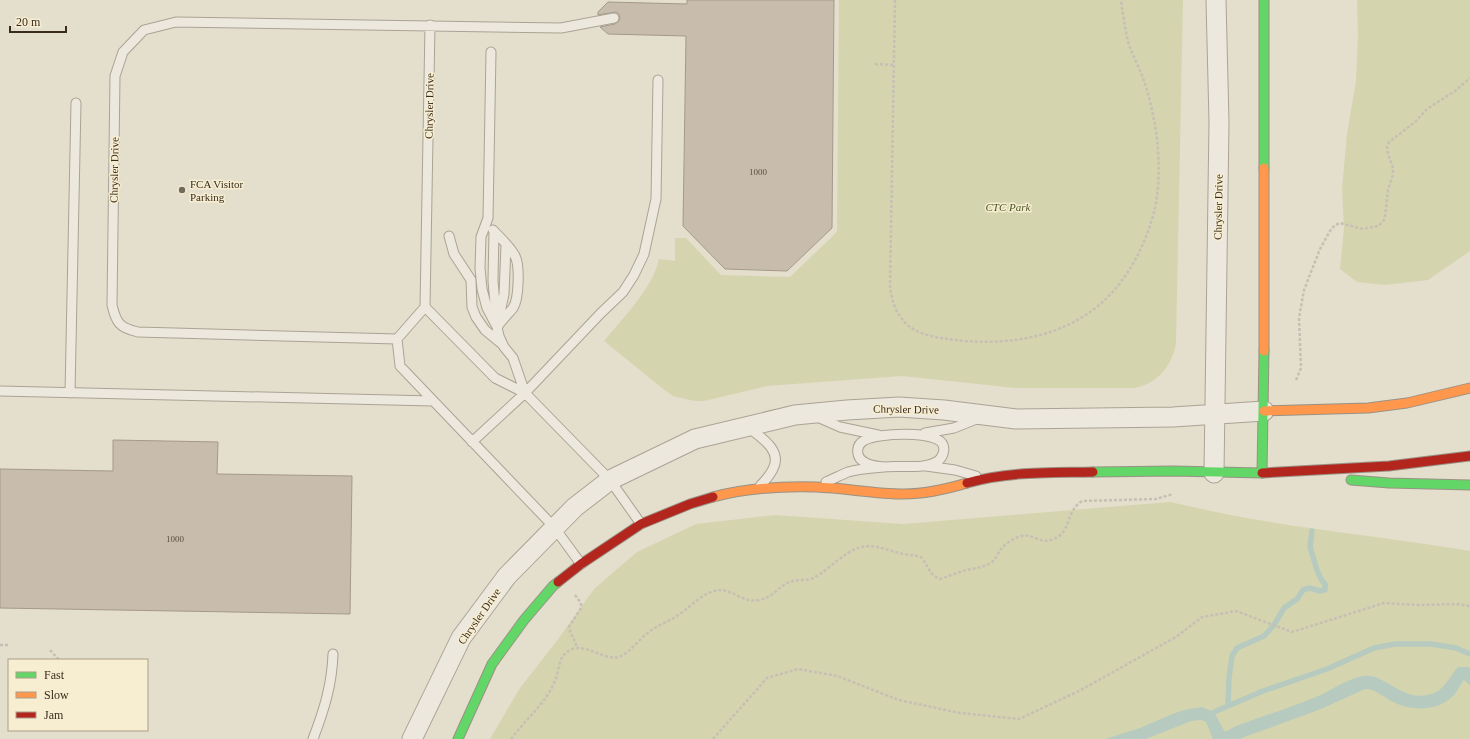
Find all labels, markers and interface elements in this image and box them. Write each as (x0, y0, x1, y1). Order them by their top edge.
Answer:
scale bar (10, 8, 66, 34)
text: 20 m (16, 15, 41, 29)
street label: Chrysler Drive (422, 73, 436, 139)
street label: Chrysler Drive (107, 137, 121, 203)
house number: 1000 (749, 167, 768, 177)
street label: Chrysler Drive (1211, 174, 1225, 240)
place label: FCA Visitor Parking (190, 178, 244, 203)
marker: FCA Visitor Parking (177, 185, 187, 195)
park label: CTC Park (986, 201, 1032, 213)
street label: Chrysler Drive (873, 402, 939, 416)
house number: 1000 (166, 534, 185, 544)
street label: Chrysler Drive (455, 586, 503, 646)
legend (8, 659, 148, 731)
text: Fast (44, 668, 65, 682)
text: Slow (44, 688, 69, 702)
text: Jam (44, 708, 64, 722)

